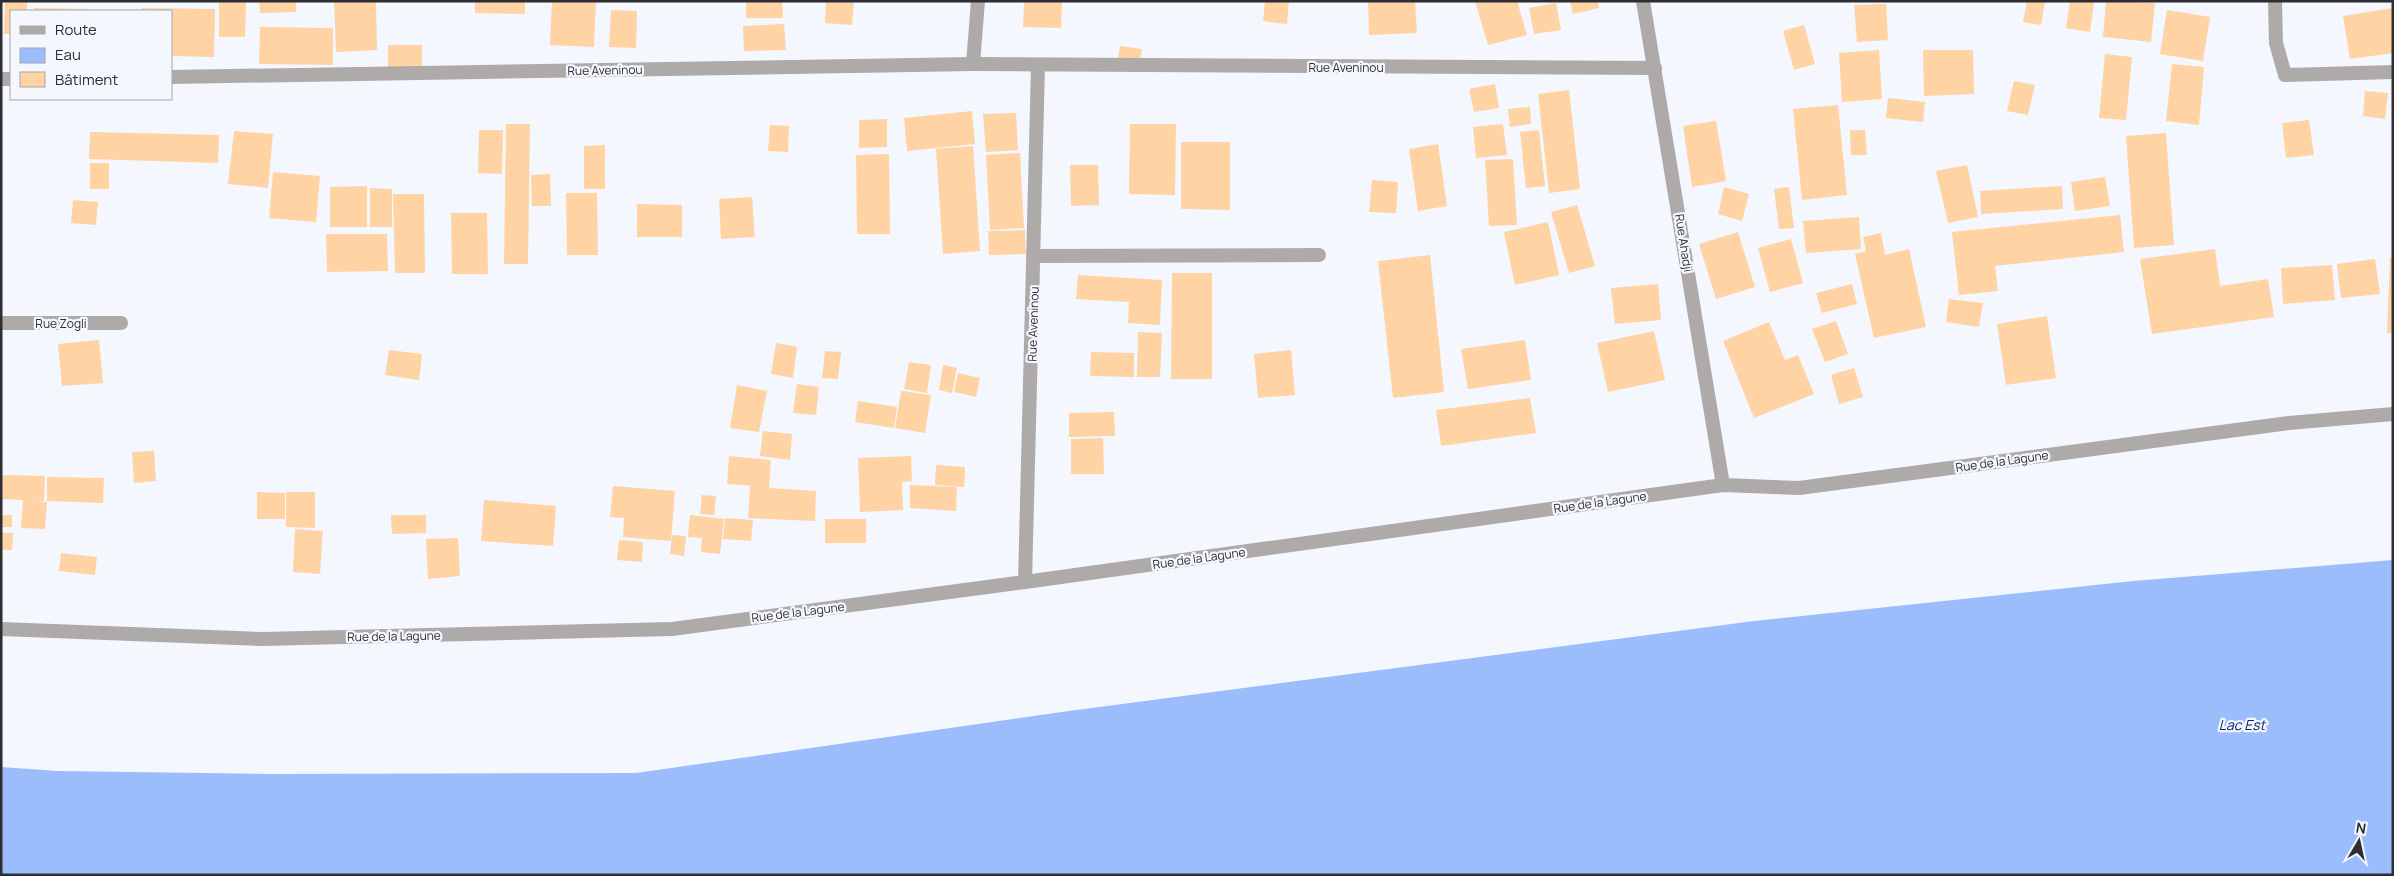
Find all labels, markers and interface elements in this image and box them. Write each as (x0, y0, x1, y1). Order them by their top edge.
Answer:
legend (10, 10, 172, 100)
text: Route (55, 19, 97, 40)
text: Eau (55, 44, 81, 65)
street label: Rue Aveninou (1308, 59, 1384, 76)
street label: Rue Aveninou (567, 61, 643, 79)
text: Bâtiment (55, 69, 118, 90)
street label: Rue Ahadji (1671, 213, 1697, 273)
street label: Rue Aveninou (1023, 286, 1043, 362)
street label: Rue Zogli (35, 315, 87, 332)
street label: Rue de la Lagune (1954, 446, 2050, 476)
street label: Rue de la Lagune (1552, 487, 1648, 517)
street label: Rue de la Lagune (1151, 543, 1247, 573)
street label: Rue de la Lagune (750, 598, 846, 626)
street label: Rue de la Lagune (347, 627, 441, 645)
water label: Lac Est (2219, 715, 2267, 734)
north arrow (2334, 816, 2384, 866)
text: N (2355, 817, 2368, 838)

